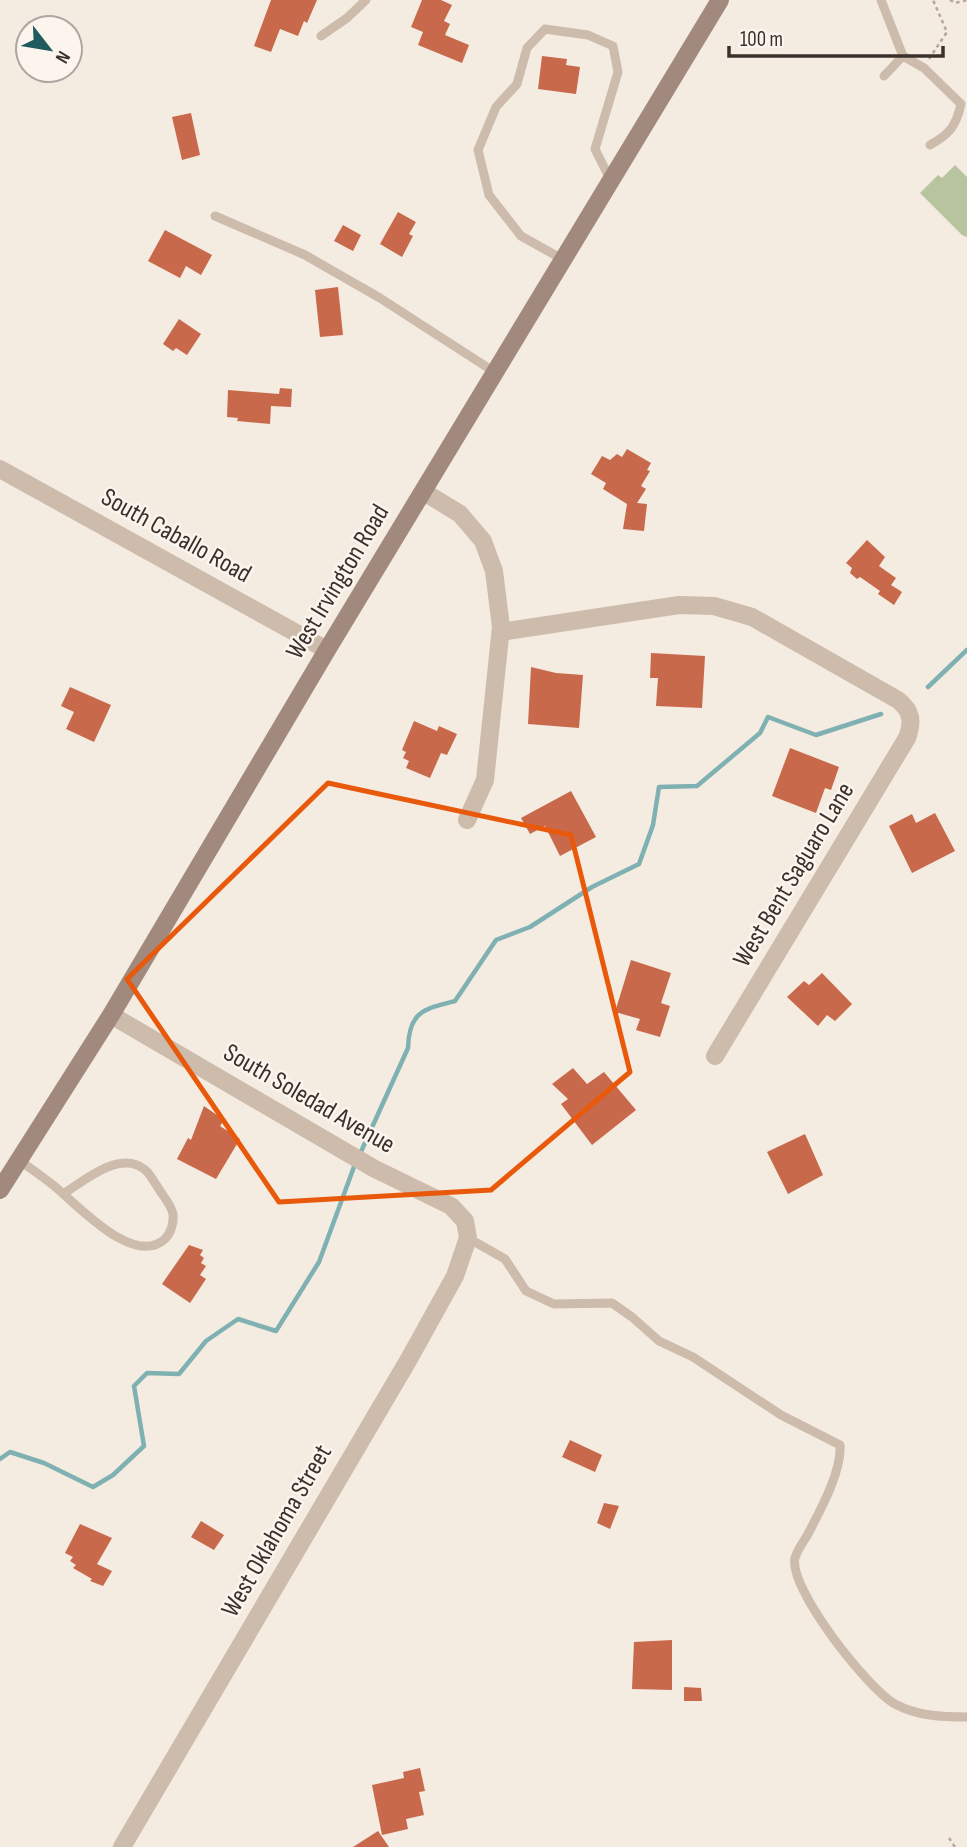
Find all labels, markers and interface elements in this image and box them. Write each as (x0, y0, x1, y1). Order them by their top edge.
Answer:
north arrow (14, 14, 84, 84)
scale bar (729, 14, 942, 58)
text: 100 m (740, 27, 783, 52)
text: N (50, 47, 75, 67)
street label: South Caballo Road (96, 482, 256, 590)
street label: West Irvington Road (280, 499, 396, 665)
street label: West Bent Saguaro Lane (727, 777, 861, 973)
street label: South Soledad Avenue (218, 1037, 400, 1161)
street label: West Oklahoma Street (215, 1439, 339, 1623)

